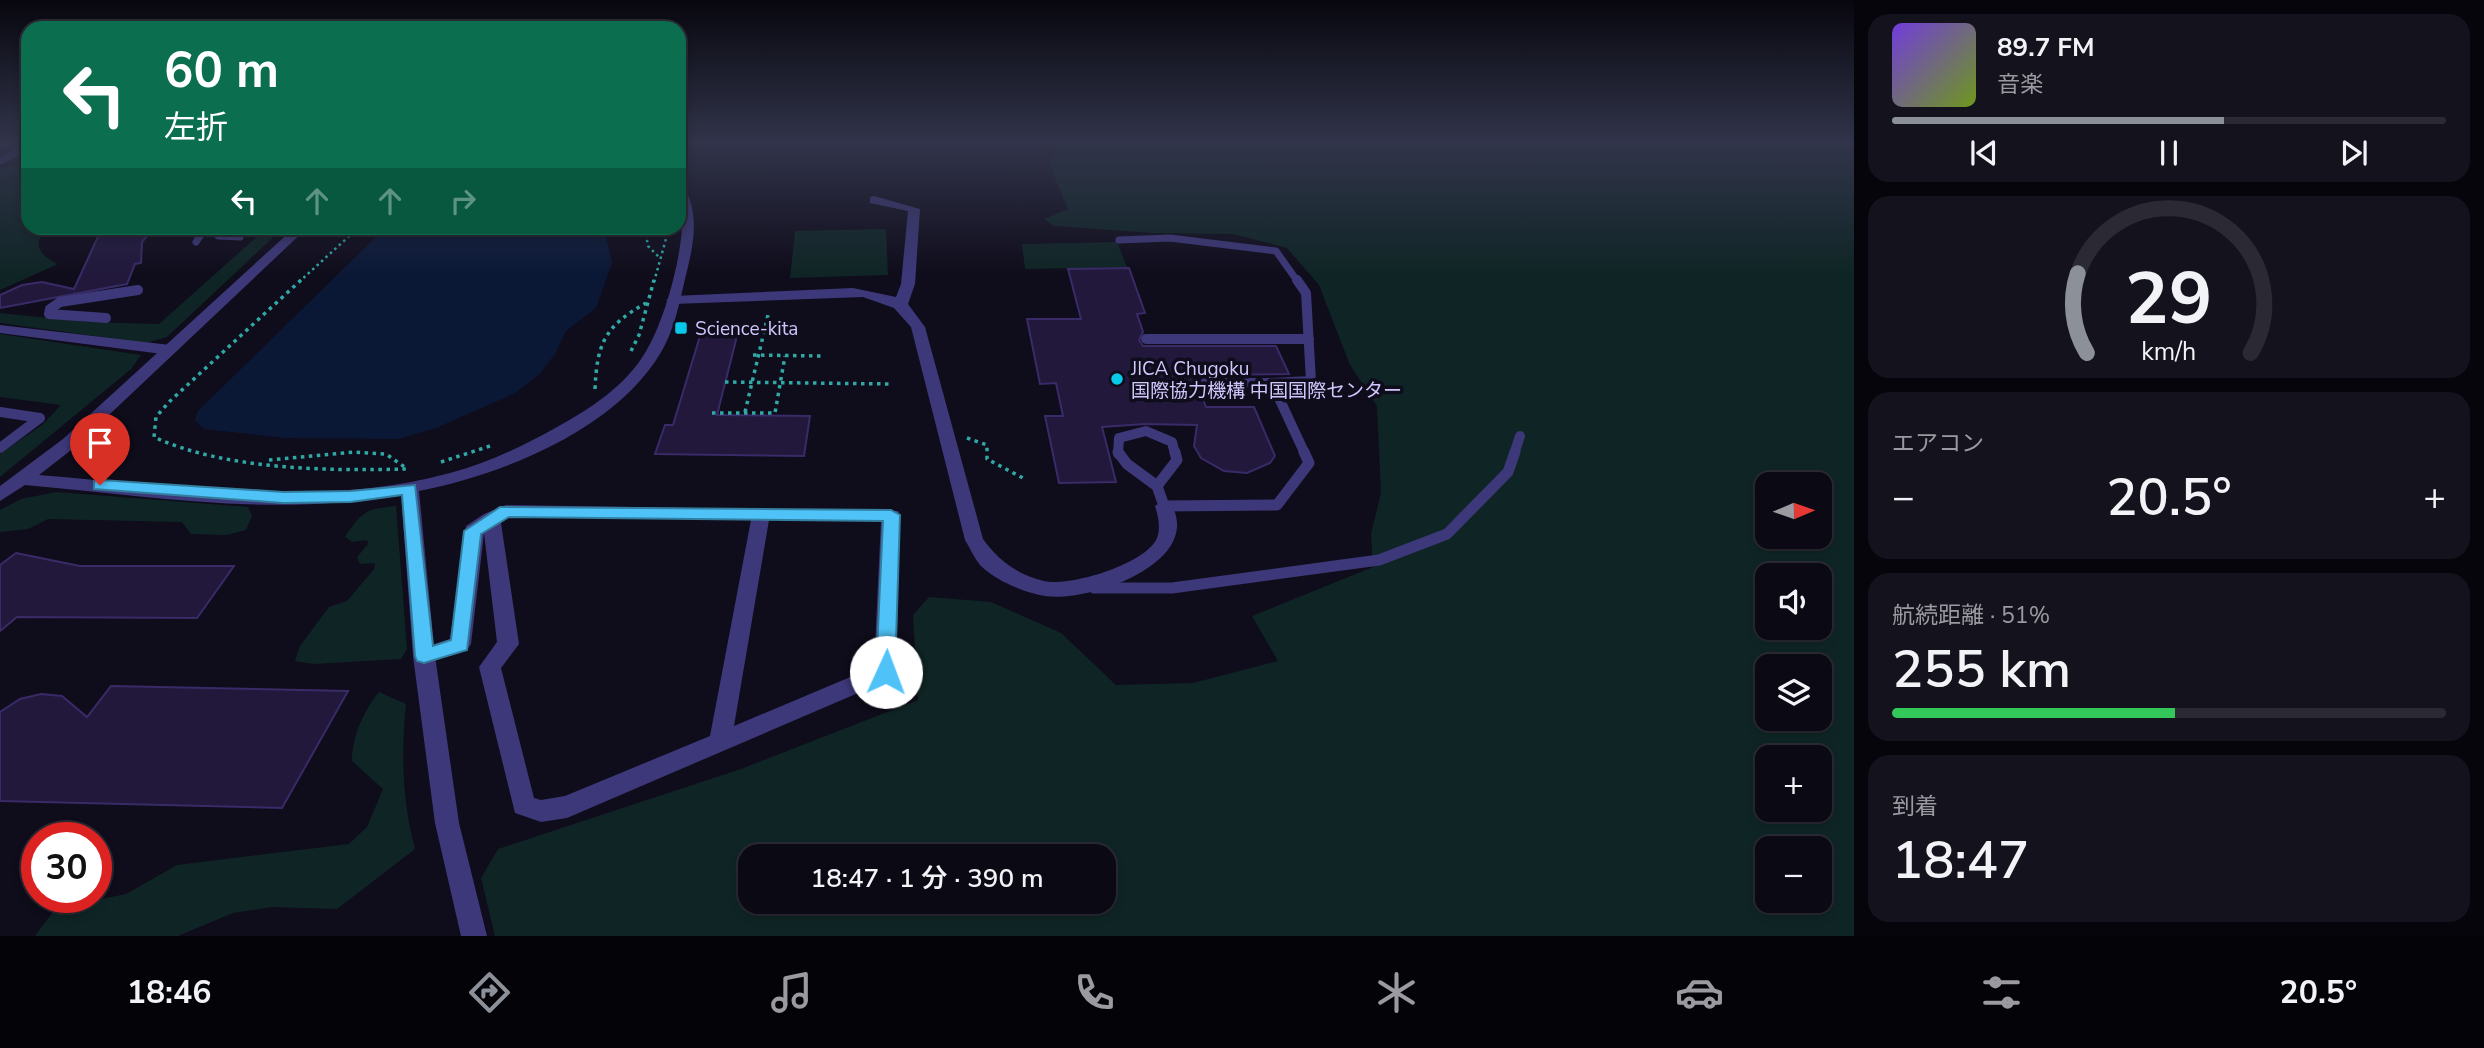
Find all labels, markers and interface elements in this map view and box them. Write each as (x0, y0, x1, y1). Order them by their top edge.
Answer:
text: 89.7 FM (1997, 30, 2094, 65)
text: 60 m (164, 37, 279, 104)
icon: left (49, 49, 140, 140)
text: 音楽 (1997, 69, 2043, 100)
text: 左折 (164, 106, 228, 149)
icon: previous (1965, 134, 2003, 172)
icon: pause (2150, 134, 2188, 172)
icon: next (2335, 134, 2373, 172)
icon: left (225, 182, 263, 220)
icon: ahead (298, 182, 336, 220)
icon: ahead (371, 182, 409, 220)
icon: right (444, 182, 482, 220)
text: 29 (2125, 249, 2213, 349)
place label: Science-kita (695, 316, 798, 342)
marker: Science-kita (673, 320, 689, 336)
text: km/h (2141, 334, 2197, 368)
place label: JICA Chugoku 国際協力機構 中国国際センター (1130, 356, 1402, 404)
marker: JICA Chugoku 国際協力機構 中国国際センター (1109, 371, 1125, 387)
pin (70, 413, 130, 485)
icon: arrive (81, 424, 119, 462)
text: エアコン (1892, 428, 1984, 459)
text: 20.5° (2106, 462, 2232, 533)
north arrow (1755, 472, 1832, 550)
map controls (1755, 472, 1832, 913)
text: − (1892, 472, 1915, 523)
text: + (2423, 472, 2446, 523)
button: sound (1755, 563, 1832, 640)
text: 航続距離 · 51% (1892, 600, 2050, 631)
text: 255 km (1892, 634, 2071, 705)
position arrow (849, 635, 923, 709)
button: layers (1755, 654, 1832, 731)
button: + (1755, 745, 1832, 822)
text: 到着 (1892, 791, 1938, 822)
speed limit sign: 30 (21, 822, 112, 913)
text: 18:47 (1892, 825, 2029, 896)
button: − (1755, 836, 1832, 913)
text: 18:47 · 1 分 · 390 m (811, 861, 1043, 896)
icon: directions (465, 968, 514, 1017)
icon: music (767, 968, 816, 1017)
icon: phone (1070, 968, 1119, 1017)
icon: climate (1372, 968, 1421, 1017)
icon: car (1675, 968, 1724, 1017)
icon: filters (1977, 968, 2026, 1017)
text: 18:46 (127, 971, 211, 1014)
text: 20.5° (2280, 971, 2357, 1014)

